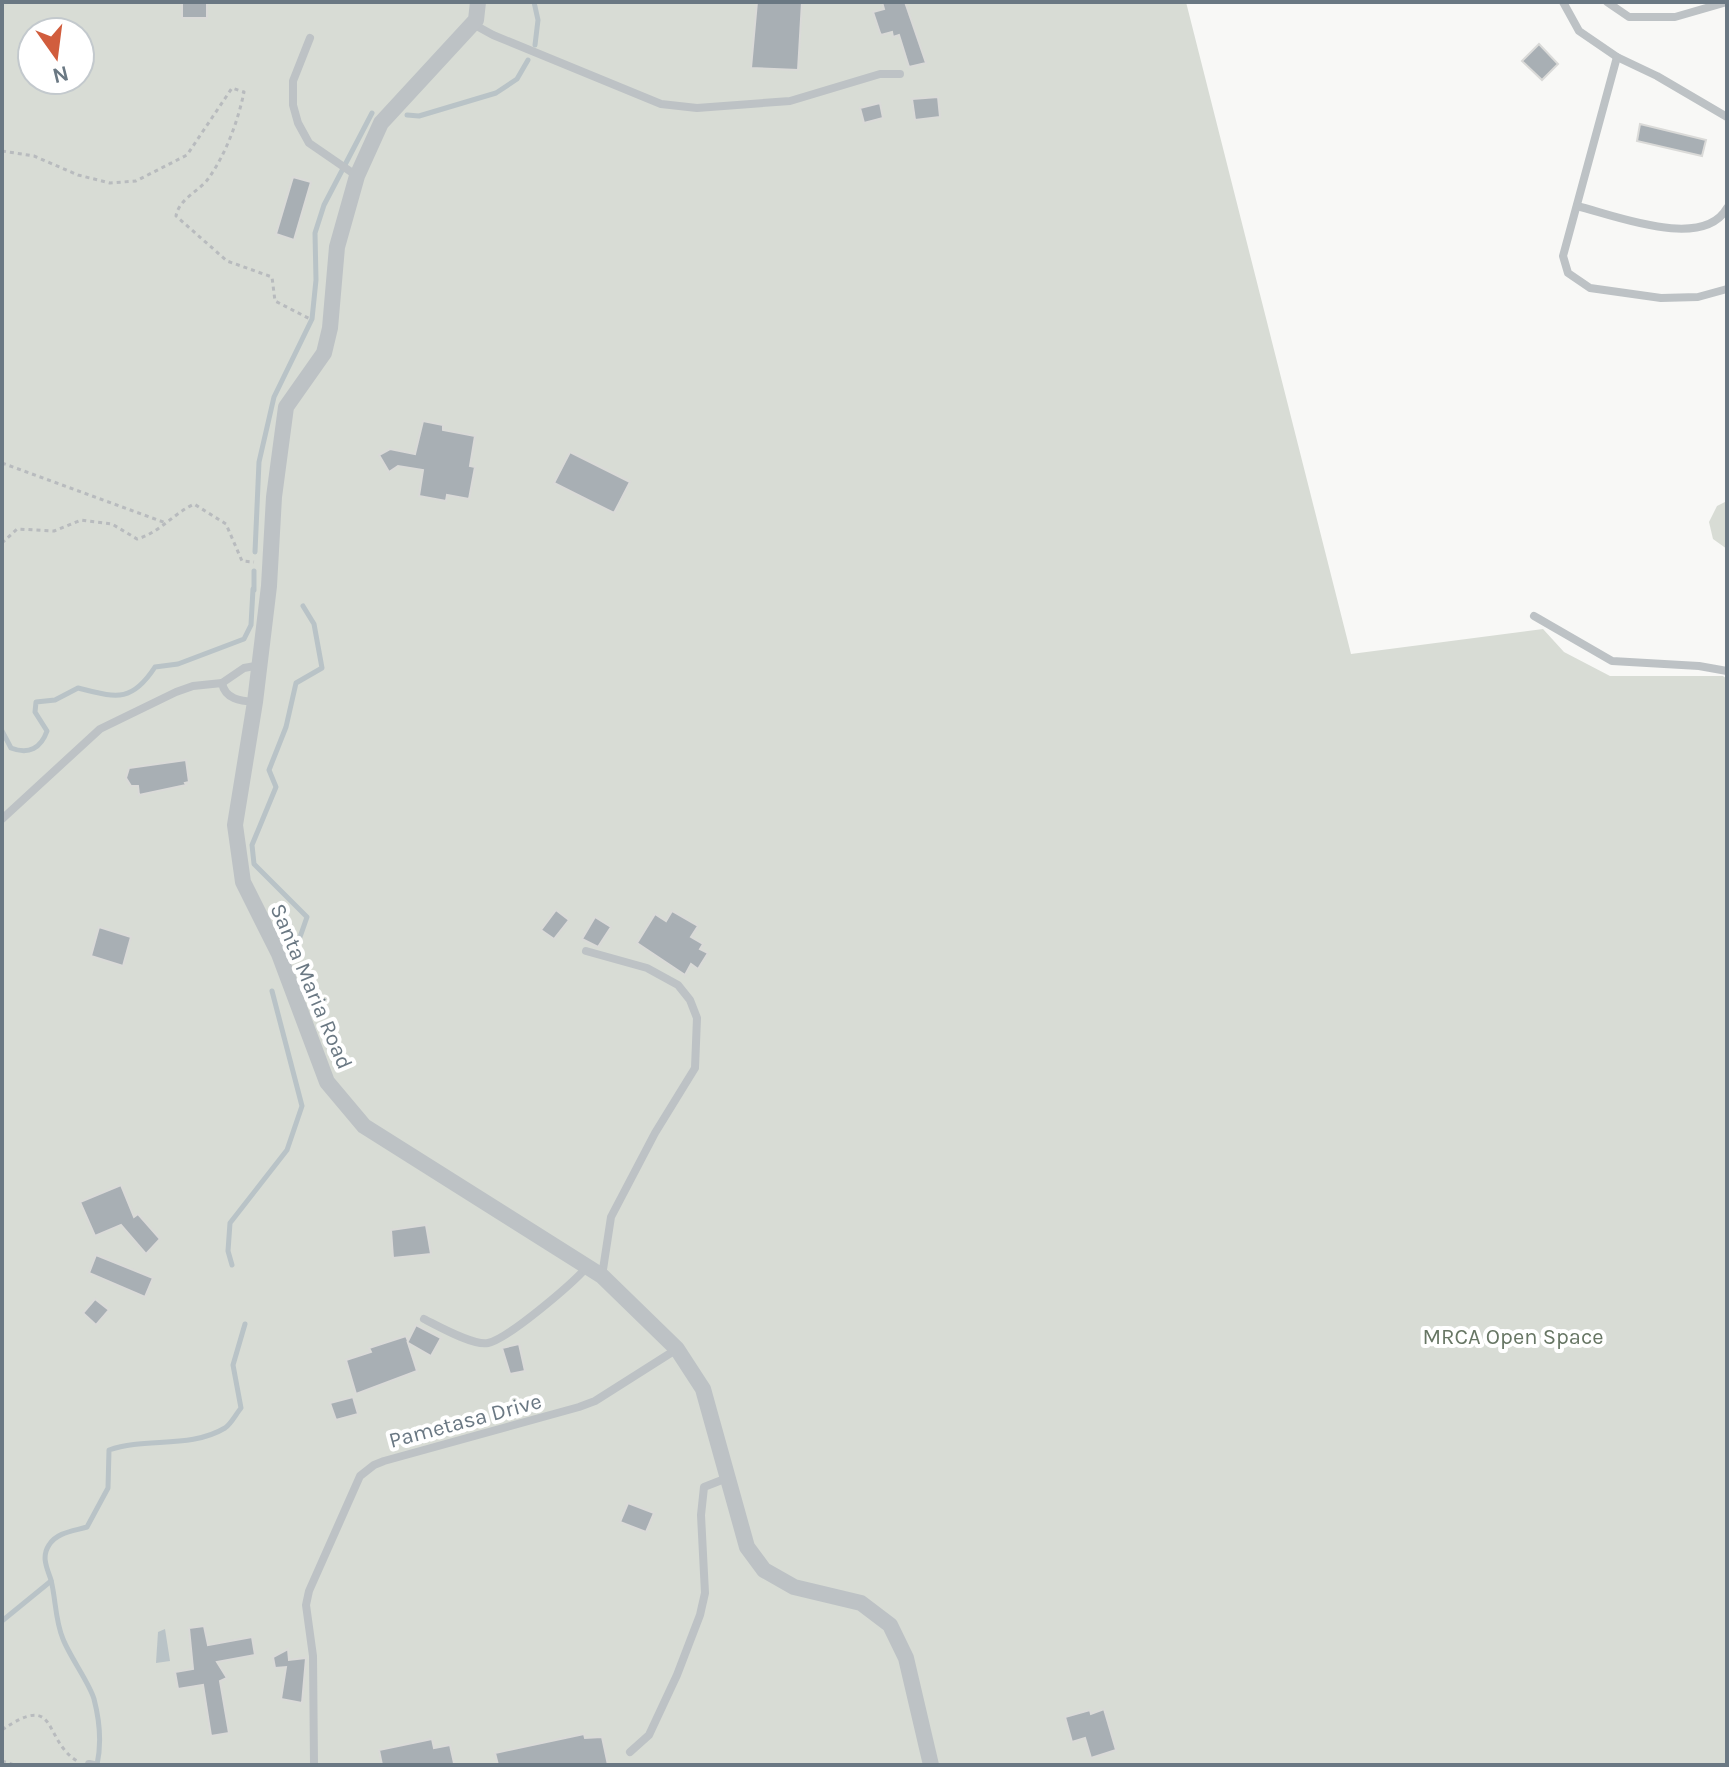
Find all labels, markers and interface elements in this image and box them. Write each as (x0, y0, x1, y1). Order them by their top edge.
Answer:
north arrow (16, 16, 96, 96)
text: N (50, 60, 71, 89)
street label: Santa Maria Road (264, 900, 358, 1073)
park label: MRCA Open Space (1422, 1324, 1604, 1350)
street label: Pametasa Drive (386, 1388, 544, 1454)

